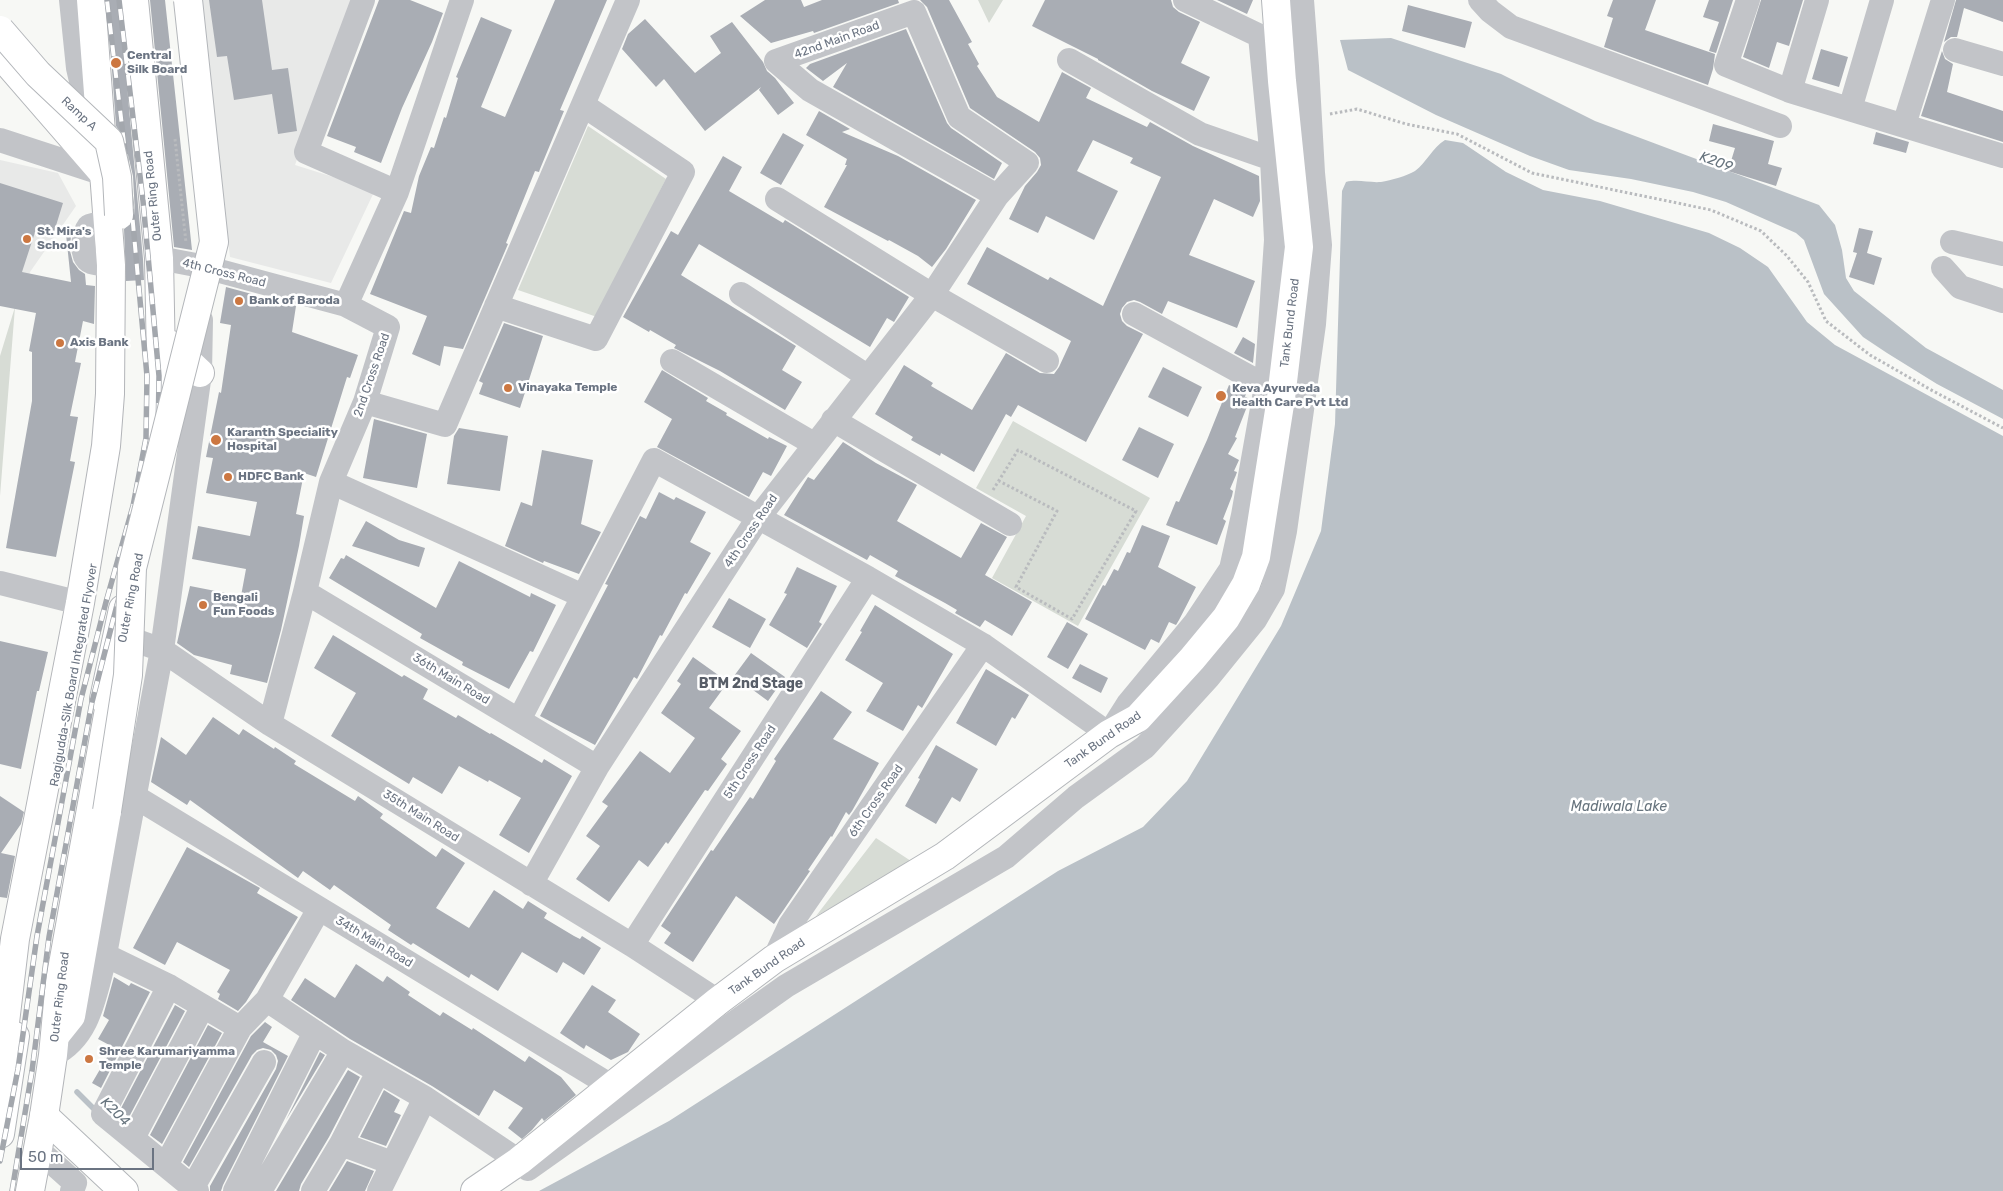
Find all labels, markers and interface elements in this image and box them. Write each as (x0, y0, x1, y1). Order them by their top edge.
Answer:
street label: 42nd Main Road (792, 18, 882, 62)
place label: Central Silk Board (127, 49, 187, 77)
marker: Central Silk Board (109, 56, 123, 70)
street label: Ramp A (58, 94, 100, 134)
water label: K209 (1697, 148, 1735, 176)
street label: Outer Ring Road (141, 150, 165, 242)
place label: St. Mira's School (37, 225, 91, 253)
marker: St. Mira's School (21, 233, 33, 245)
street label: 4th Cross Road (181, 256, 267, 290)
street label: Tank Bund Road (1277, 278, 1303, 368)
place label: Bank of Baroda (249, 294, 340, 308)
marker: Bank of Baroda (233, 295, 245, 307)
street label: 2nd Cross Road (351, 331, 393, 419)
place label: Axis Bank (70, 336, 129, 350)
marker: Axis Bank (54, 337, 66, 349)
place label: Vinayaka Temple (518, 381, 617, 395)
marker: Vinayaka Temple (502, 382, 514, 394)
place label: Keva Ayurveda Health Care Pvt Ltd (1232, 382, 1348, 410)
marker: Keva Ayurveda Health Care Pvt Ltd (1214, 389, 1228, 403)
place label: Karanth Speciality Hospital (227, 426, 338, 454)
marker: Karanth Speciality Hospital (209, 433, 223, 447)
place label: HDFC Bank (238, 470, 304, 484)
marker: HDFC Bank (222, 471, 234, 483)
street label: 4th Cross Road (721, 492, 781, 570)
street label: Outer Ring Road (115, 552, 147, 644)
street label: Ragigudda-Silk Board Integrated Flyover (47, 562, 101, 788)
place label: Bengali Fun Foods (213, 591, 274, 619)
marker: Bengali Fun Foods (197, 599, 209, 611)
street label: 36th Main Road (410, 650, 492, 708)
district label: BTM 2nd Stage (699, 676, 803, 692)
street label: Tank Bund Road (1062, 708, 1144, 772)
street label: 5th Cross Road (721, 722, 779, 802)
street label: 6th Cross Road (846, 762, 906, 840)
street label: 35th Main Road (380, 787, 462, 845)
water label: Madiwala Lake (1571, 799, 1667, 815)
street label: 34th Main Road (333, 913, 415, 971)
street label: Tank Bund Road (726, 935, 808, 999)
street label: Outer Ring Road (47, 951, 73, 1043)
place label: Shree Karumariyamma Temple (99, 1045, 235, 1073)
marker: Shree Karumariyamma Temple (83, 1053, 95, 1065)
water label: K204 (97, 1094, 133, 1130)
scale bar (22, 1138, 156, 1170)
text: 50 m (28, 1148, 63, 1166)

